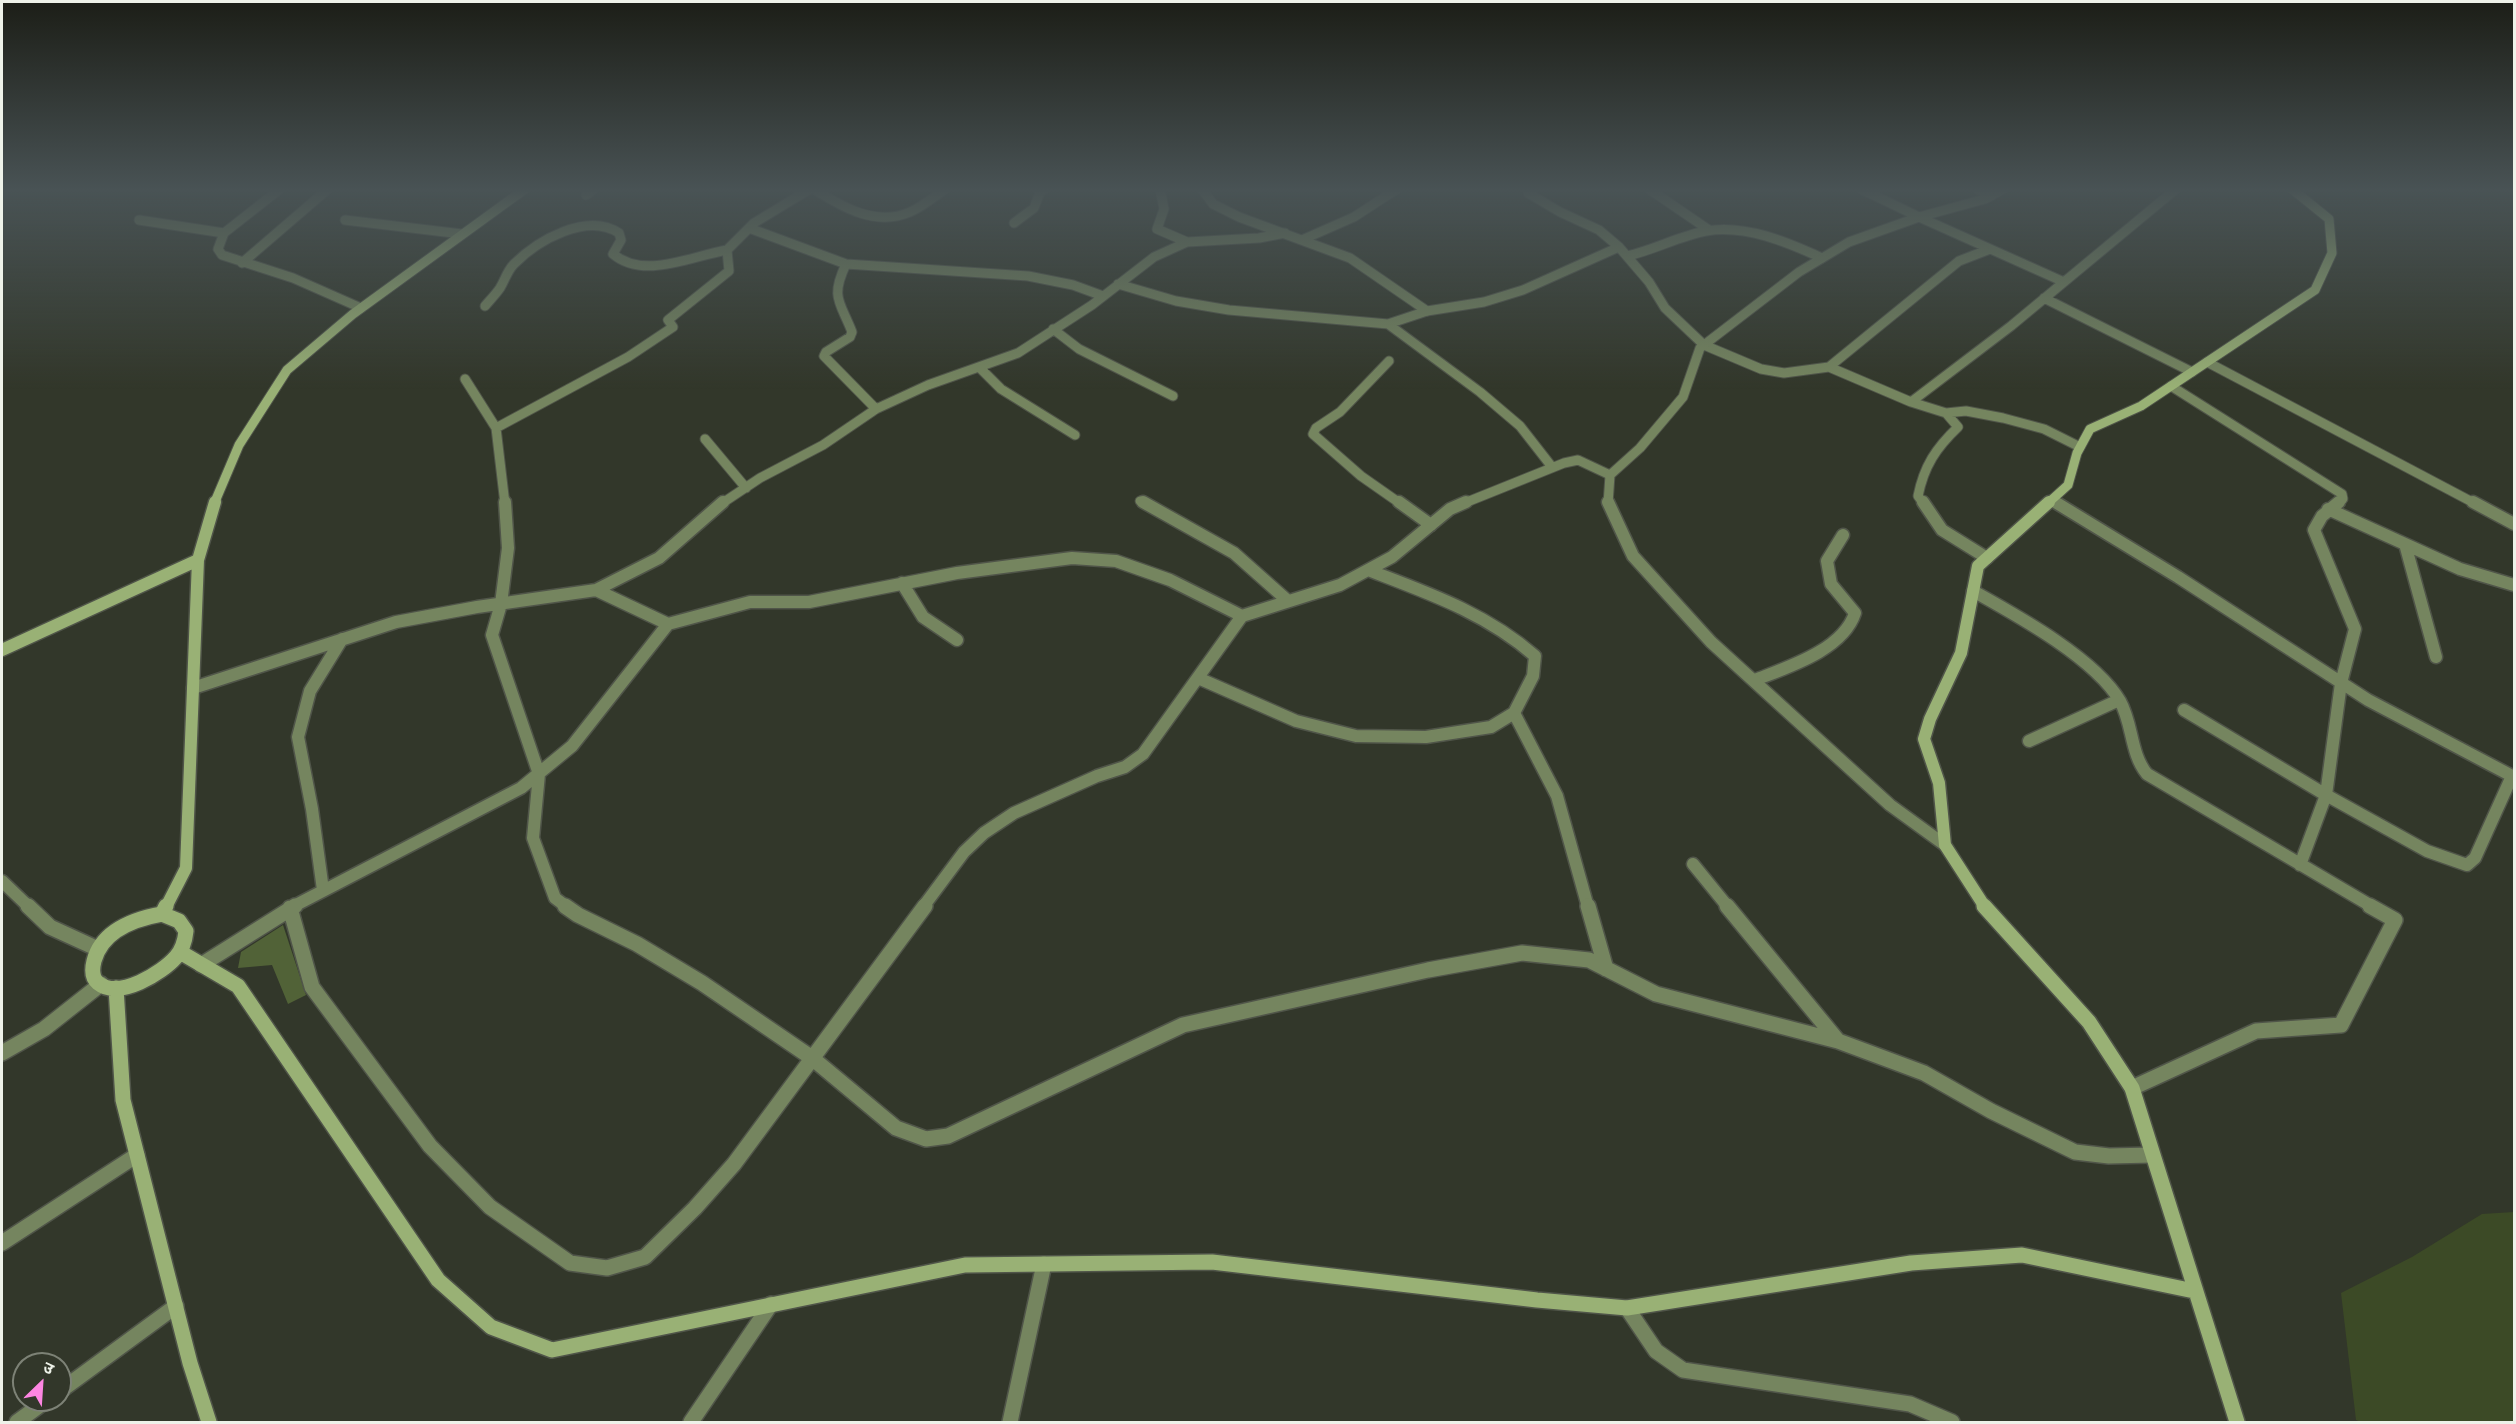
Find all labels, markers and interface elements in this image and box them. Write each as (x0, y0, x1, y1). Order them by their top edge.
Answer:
north arrow (12, 1352, 72, 1412)
text: उ (40, 1356, 57, 1379)

